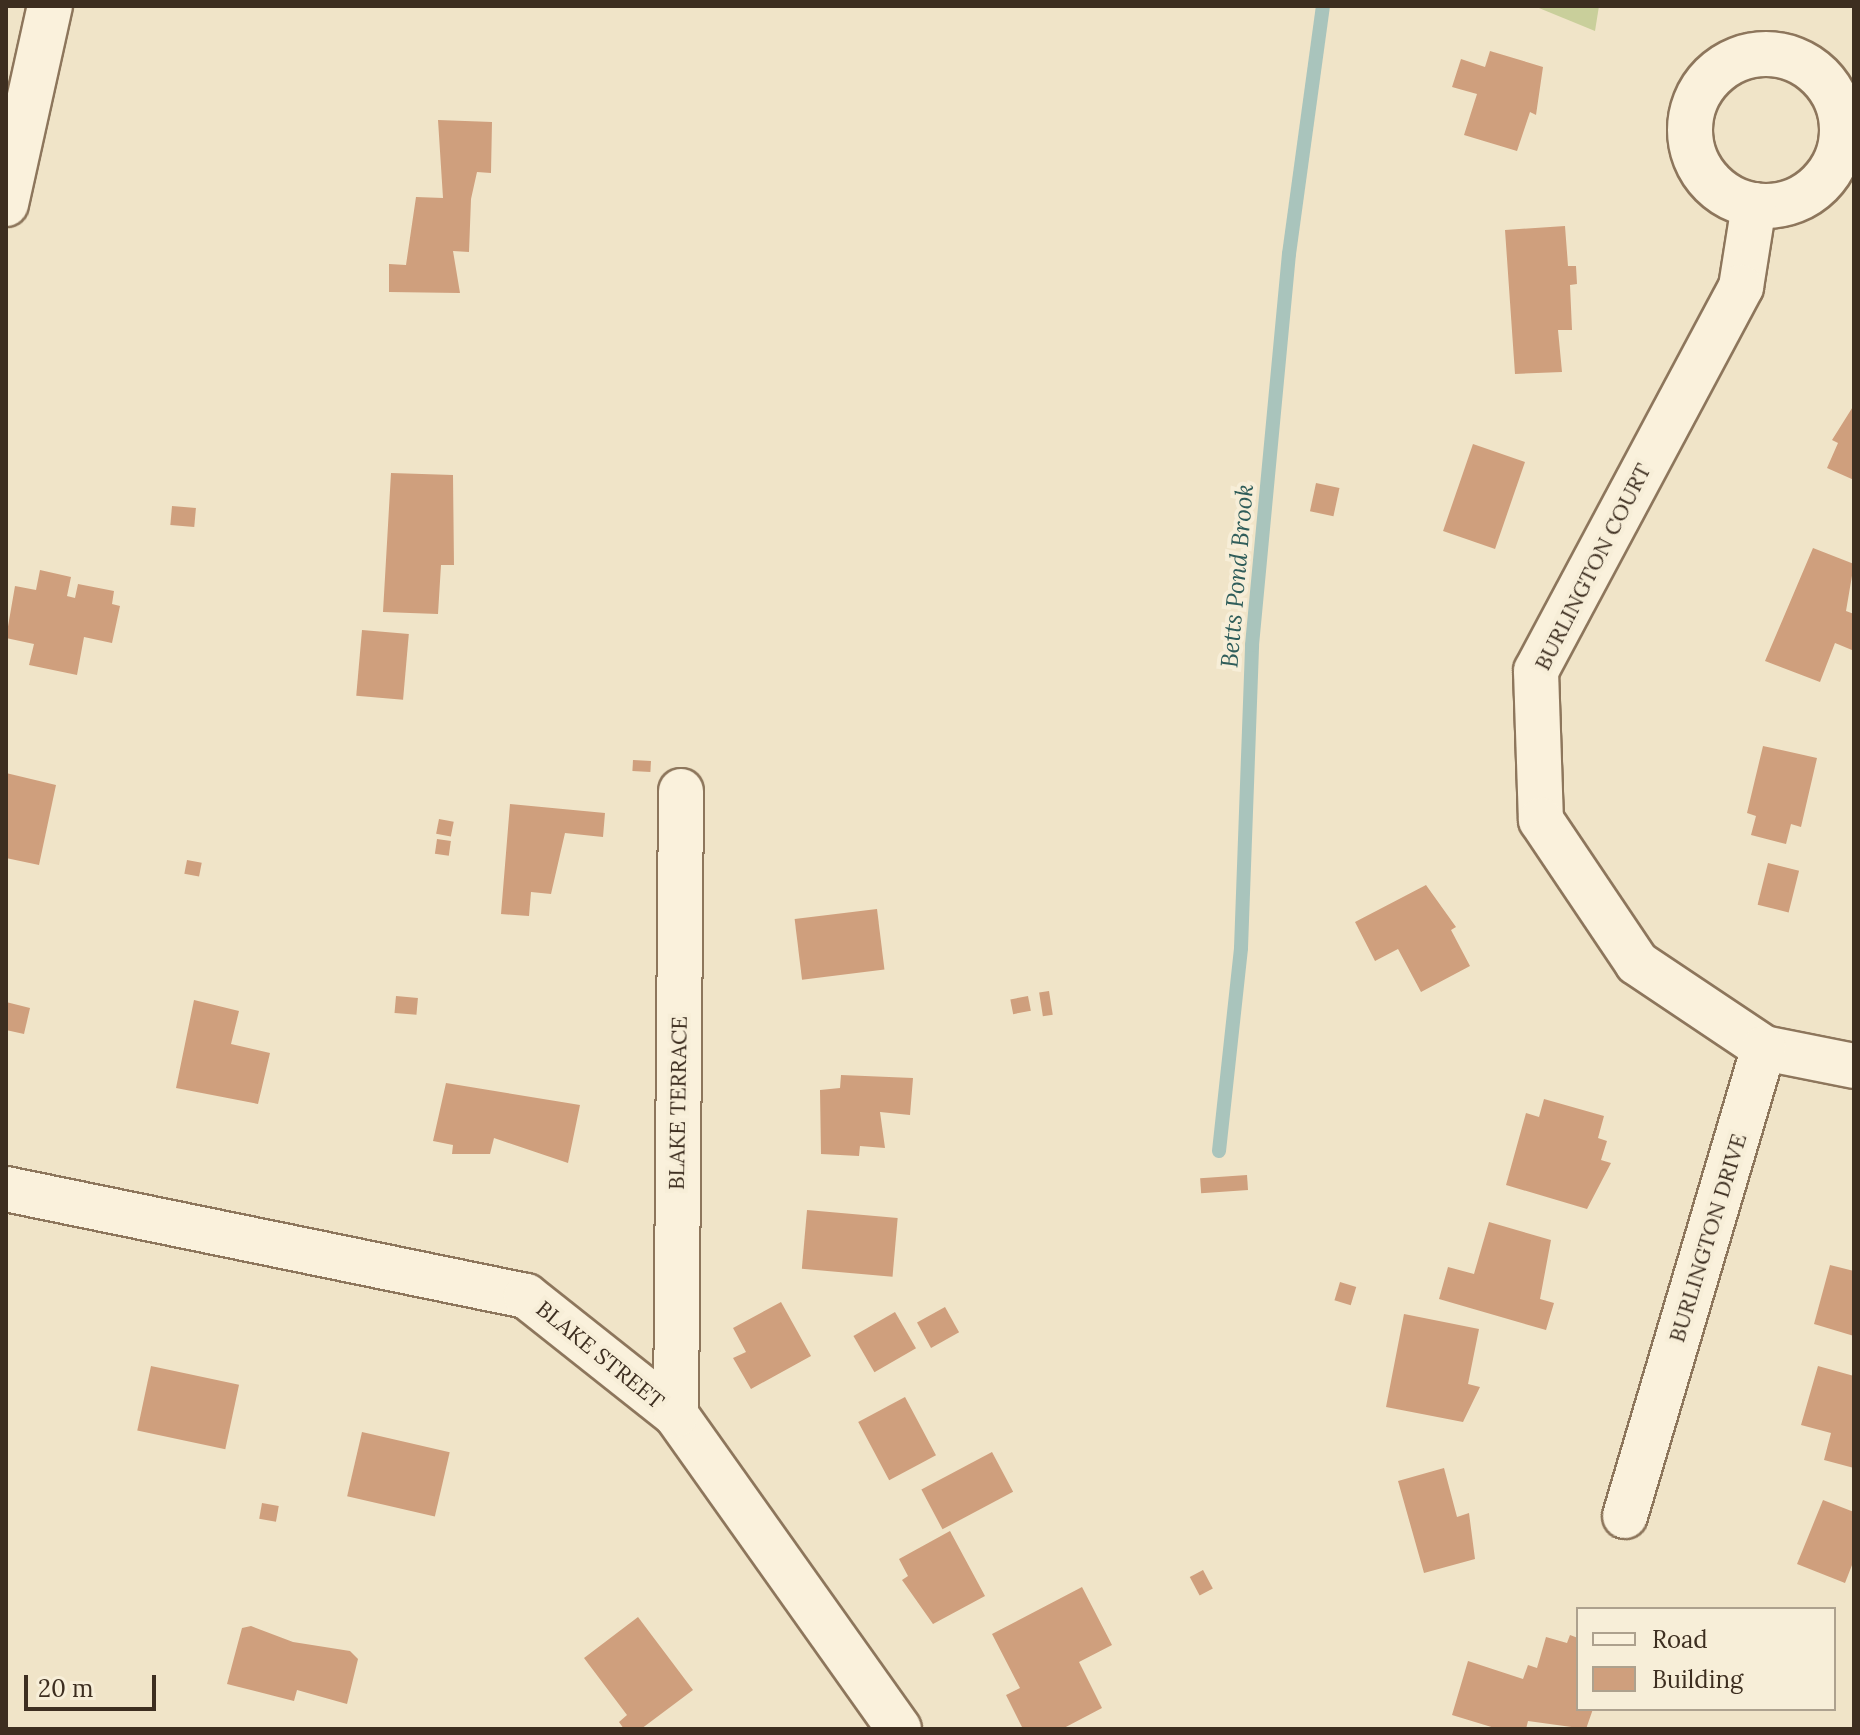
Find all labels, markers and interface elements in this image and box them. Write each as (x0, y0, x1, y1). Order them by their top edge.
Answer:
street label: BURLINGTON COURT (1529, 459, 1657, 675)
water label: Betts Pond Brook (1215, 483, 1259, 669)
street label: BLAKE TERRACE (663, 1016, 693, 1190)
street label: BURLINGTON DRIVE (1664, 1131, 1752, 1345)
street label: BLAKE STREET (531, 1295, 669, 1415)
legend (1576, 1607, 1836, 1711)
text: Road (1652, 1624, 1708, 1655)
scale bar (28, 1659, 160, 1709)
text: Building (1652, 1664, 1743, 1695)
text: 20 m (38, 1673, 94, 1704)

